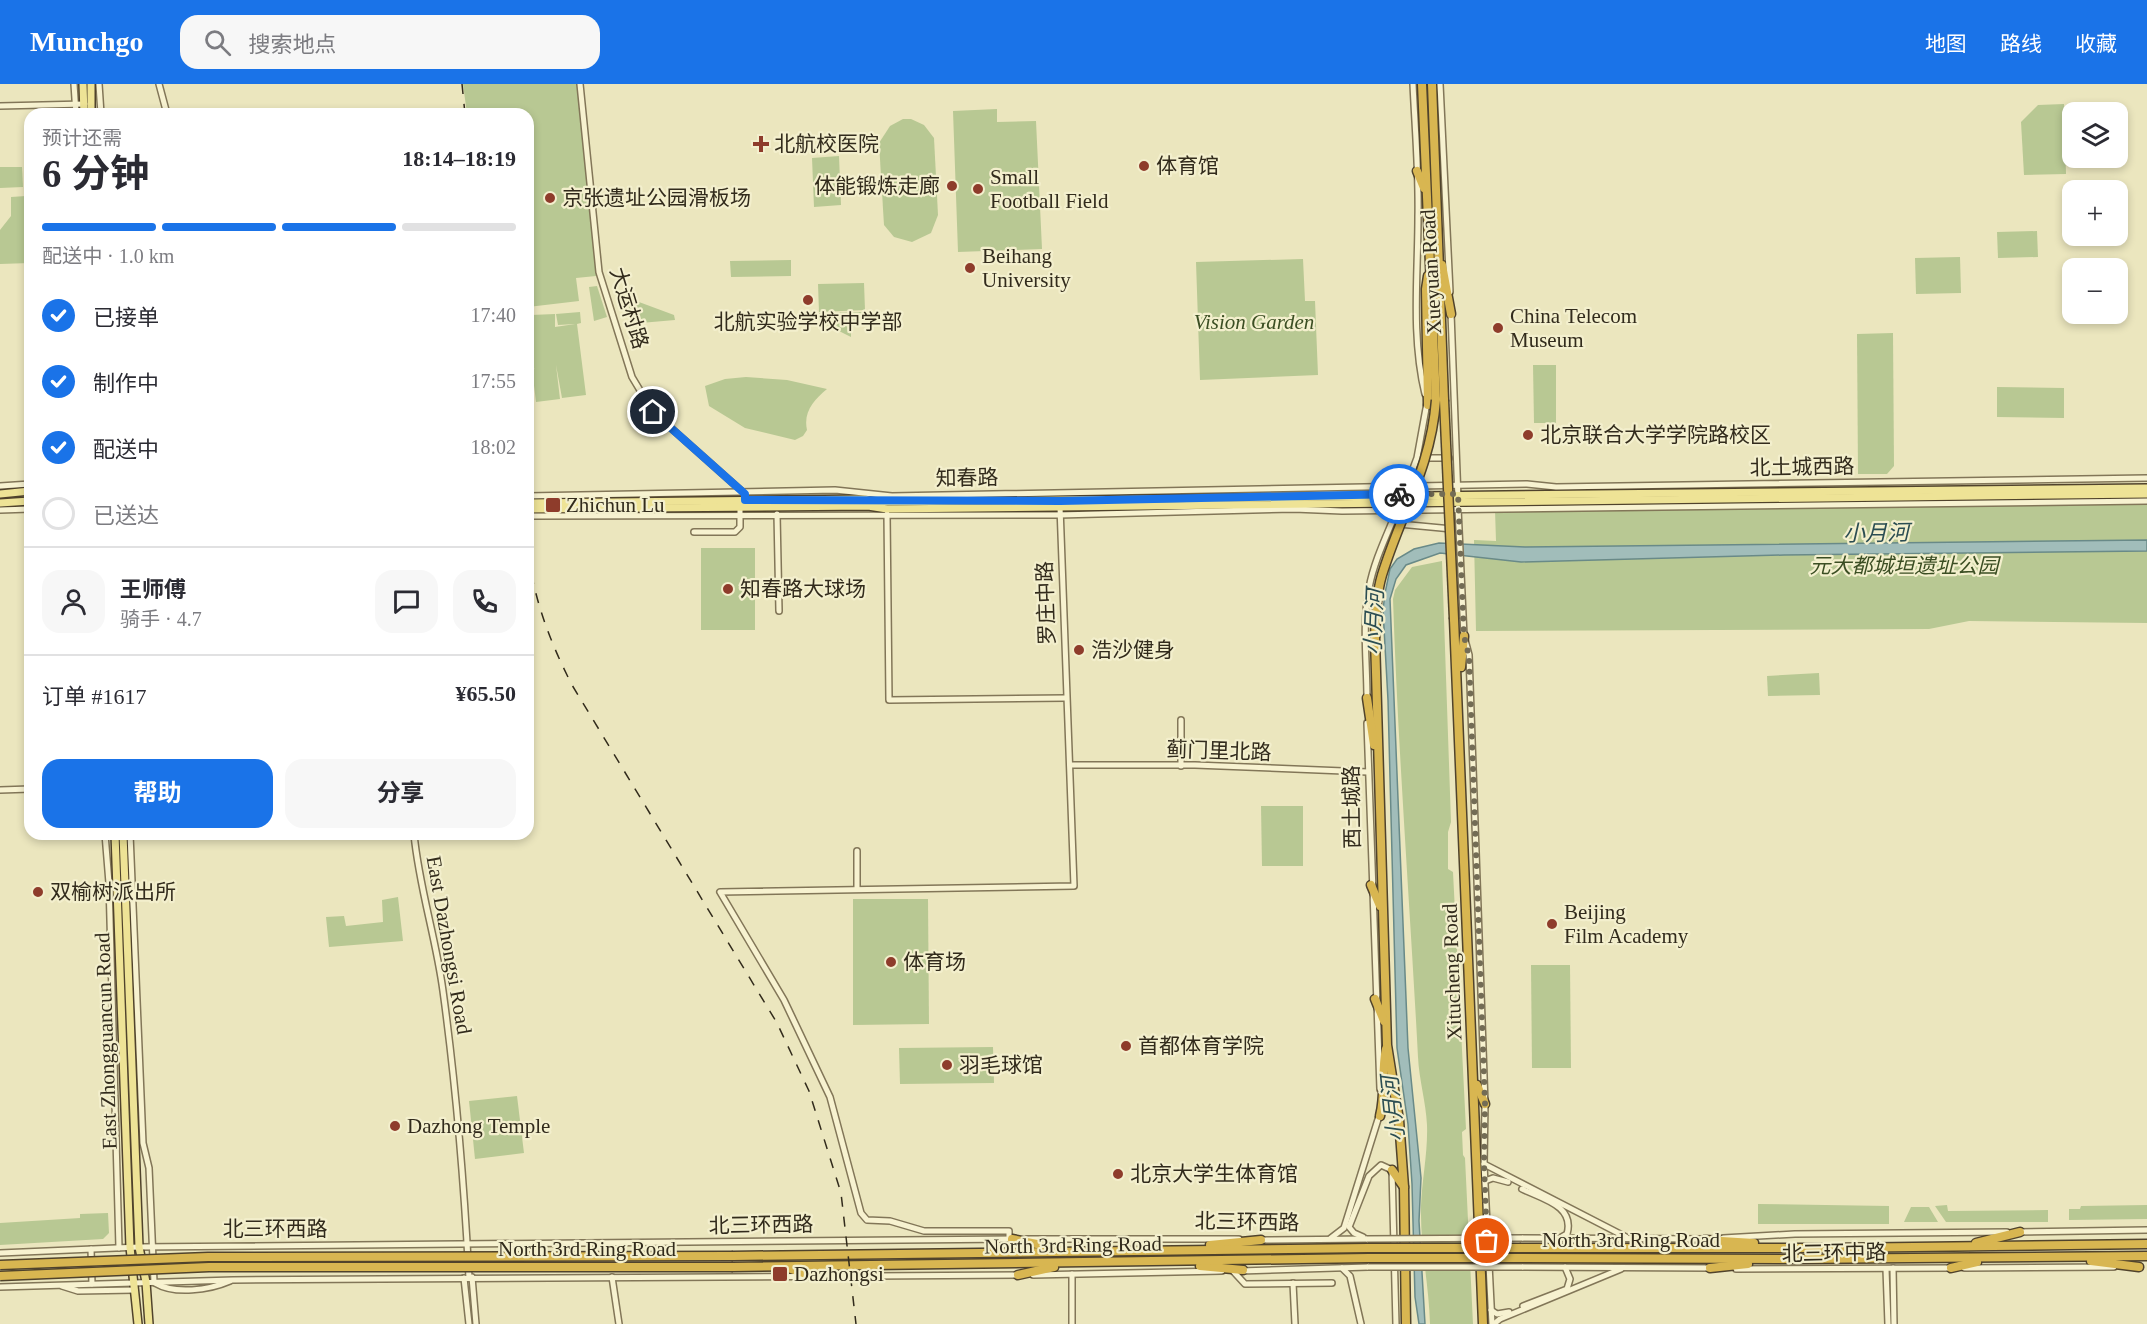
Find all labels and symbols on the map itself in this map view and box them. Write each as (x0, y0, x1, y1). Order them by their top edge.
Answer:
place label: 北航校医院 (774, 132, 879, 156)
marker: 北航校医院 (752, 135, 770, 153)
place label: 体育馆 (1156, 154, 1219, 178)
marker: 体育馆 (1137, 159, 1151, 173)
place label: Small Football Field (990, 165, 1109, 213)
place label: 体能锻炼走廊 (814, 174, 940, 198)
marker: 体能锻炼走廊 (945, 179, 959, 193)
marker: Small Football Field (971, 182, 985, 196)
place label: 京张遗址公园滑板场 (562, 186, 751, 210)
marker: 京张遗址公园滑板场 (543, 191, 557, 205)
street label: Xueyuan Road (1416, 208, 1446, 335)
place label: Beihang University (982, 244, 1071, 292)
marker: Beihang University (963, 261, 977, 275)
street label: 大运村路 (605, 264, 653, 352)
marker: 北航实验学校中学部 (801, 293, 815, 307)
place label: China Telecom Museum (1510, 304, 1637, 352)
place label: 北航实验学校中学部 (714, 310, 903, 334)
park label: Vision Garden (1194, 310, 1314, 334)
marker: China Telecom Museum (1491, 321, 1505, 335)
pin (627, 386, 678, 437)
place label: 北京联合大学学院路校区 (1540, 423, 1771, 447)
marker: 北京联合大学学院路校区 (1521, 428, 1535, 442)
street label: 北土城西路 (1749, 454, 1855, 480)
courier (1369, 464, 1429, 524)
street label: 知春路 (935, 465, 999, 491)
place label: Zhichun Lu (566, 493, 665, 517)
marker: Zhichun Lu (544, 496, 562, 514)
water label: 小月河 (1843, 520, 1913, 546)
park label: 元大都城垣遗址公园 (1810, 554, 2001, 578)
street label: 罗庄中路 (1033, 561, 1059, 645)
place label: 知春路大球场 (740, 577, 866, 601)
marker: 知春路大球场 (721, 582, 735, 596)
water label: 小月河 (1360, 585, 1388, 655)
place label: 浩沙健身 (1091, 638, 1175, 662)
marker: 浩沙健身 (1072, 643, 1086, 657)
street label: 蓟门里北路 (1166, 737, 1272, 765)
street label: 西土城路 (1339, 765, 1365, 849)
street label: East Dazhongsi Road (421, 854, 477, 1037)
place label: 双榆树派出所 (50, 880, 176, 904)
marker: 双榆树派出所 (31, 885, 45, 899)
place label: Beijing Film Academy (1564, 900, 1689, 948)
street label: Xitucheng Road (1438, 903, 1466, 1041)
marker: Beijing Film Academy (1545, 917, 1559, 931)
street label: East Zhongguancun Road (90, 932, 122, 1150)
place label: 体育场 (903, 950, 966, 974)
marker: 体育场 (884, 955, 898, 969)
place label: 首都体育学院 (1138, 1034, 1264, 1058)
marker: 首都体育学院 (1119, 1039, 1133, 1053)
place label: 羽毛球馆 (959, 1053, 1043, 1077)
marker: 羽毛球馆 (940, 1058, 954, 1072)
water label: 小月河 (1377, 1071, 1409, 1143)
place label: Dazhong Temple (407, 1114, 550, 1138)
marker: Dazhong Temple (388, 1119, 402, 1133)
place label: 北京大学生体育馆 (1130, 1162, 1298, 1186)
marker: 北京大学生体育馆 (1111, 1167, 1125, 1181)
street label: 北三环西路 (1194, 1209, 1300, 1235)
street label: 北三环西路 (708, 1212, 814, 1238)
pin (1461, 1215, 1512, 1266)
street label: 北三环西路 (223, 1217, 328, 1241)
street label: North 3rd Ring Road (1542, 1228, 1720, 1252)
street label: North 3rd Ring Road (984, 1231, 1163, 1259)
street label: North 3rd Ring Road (498, 1237, 676, 1261)
street label: 北三环中路 (1781, 1240, 1887, 1266)
place label: Dazhongsi (794, 1262, 884, 1286)
marker: Dazhongsi (771, 1265, 789, 1283)

